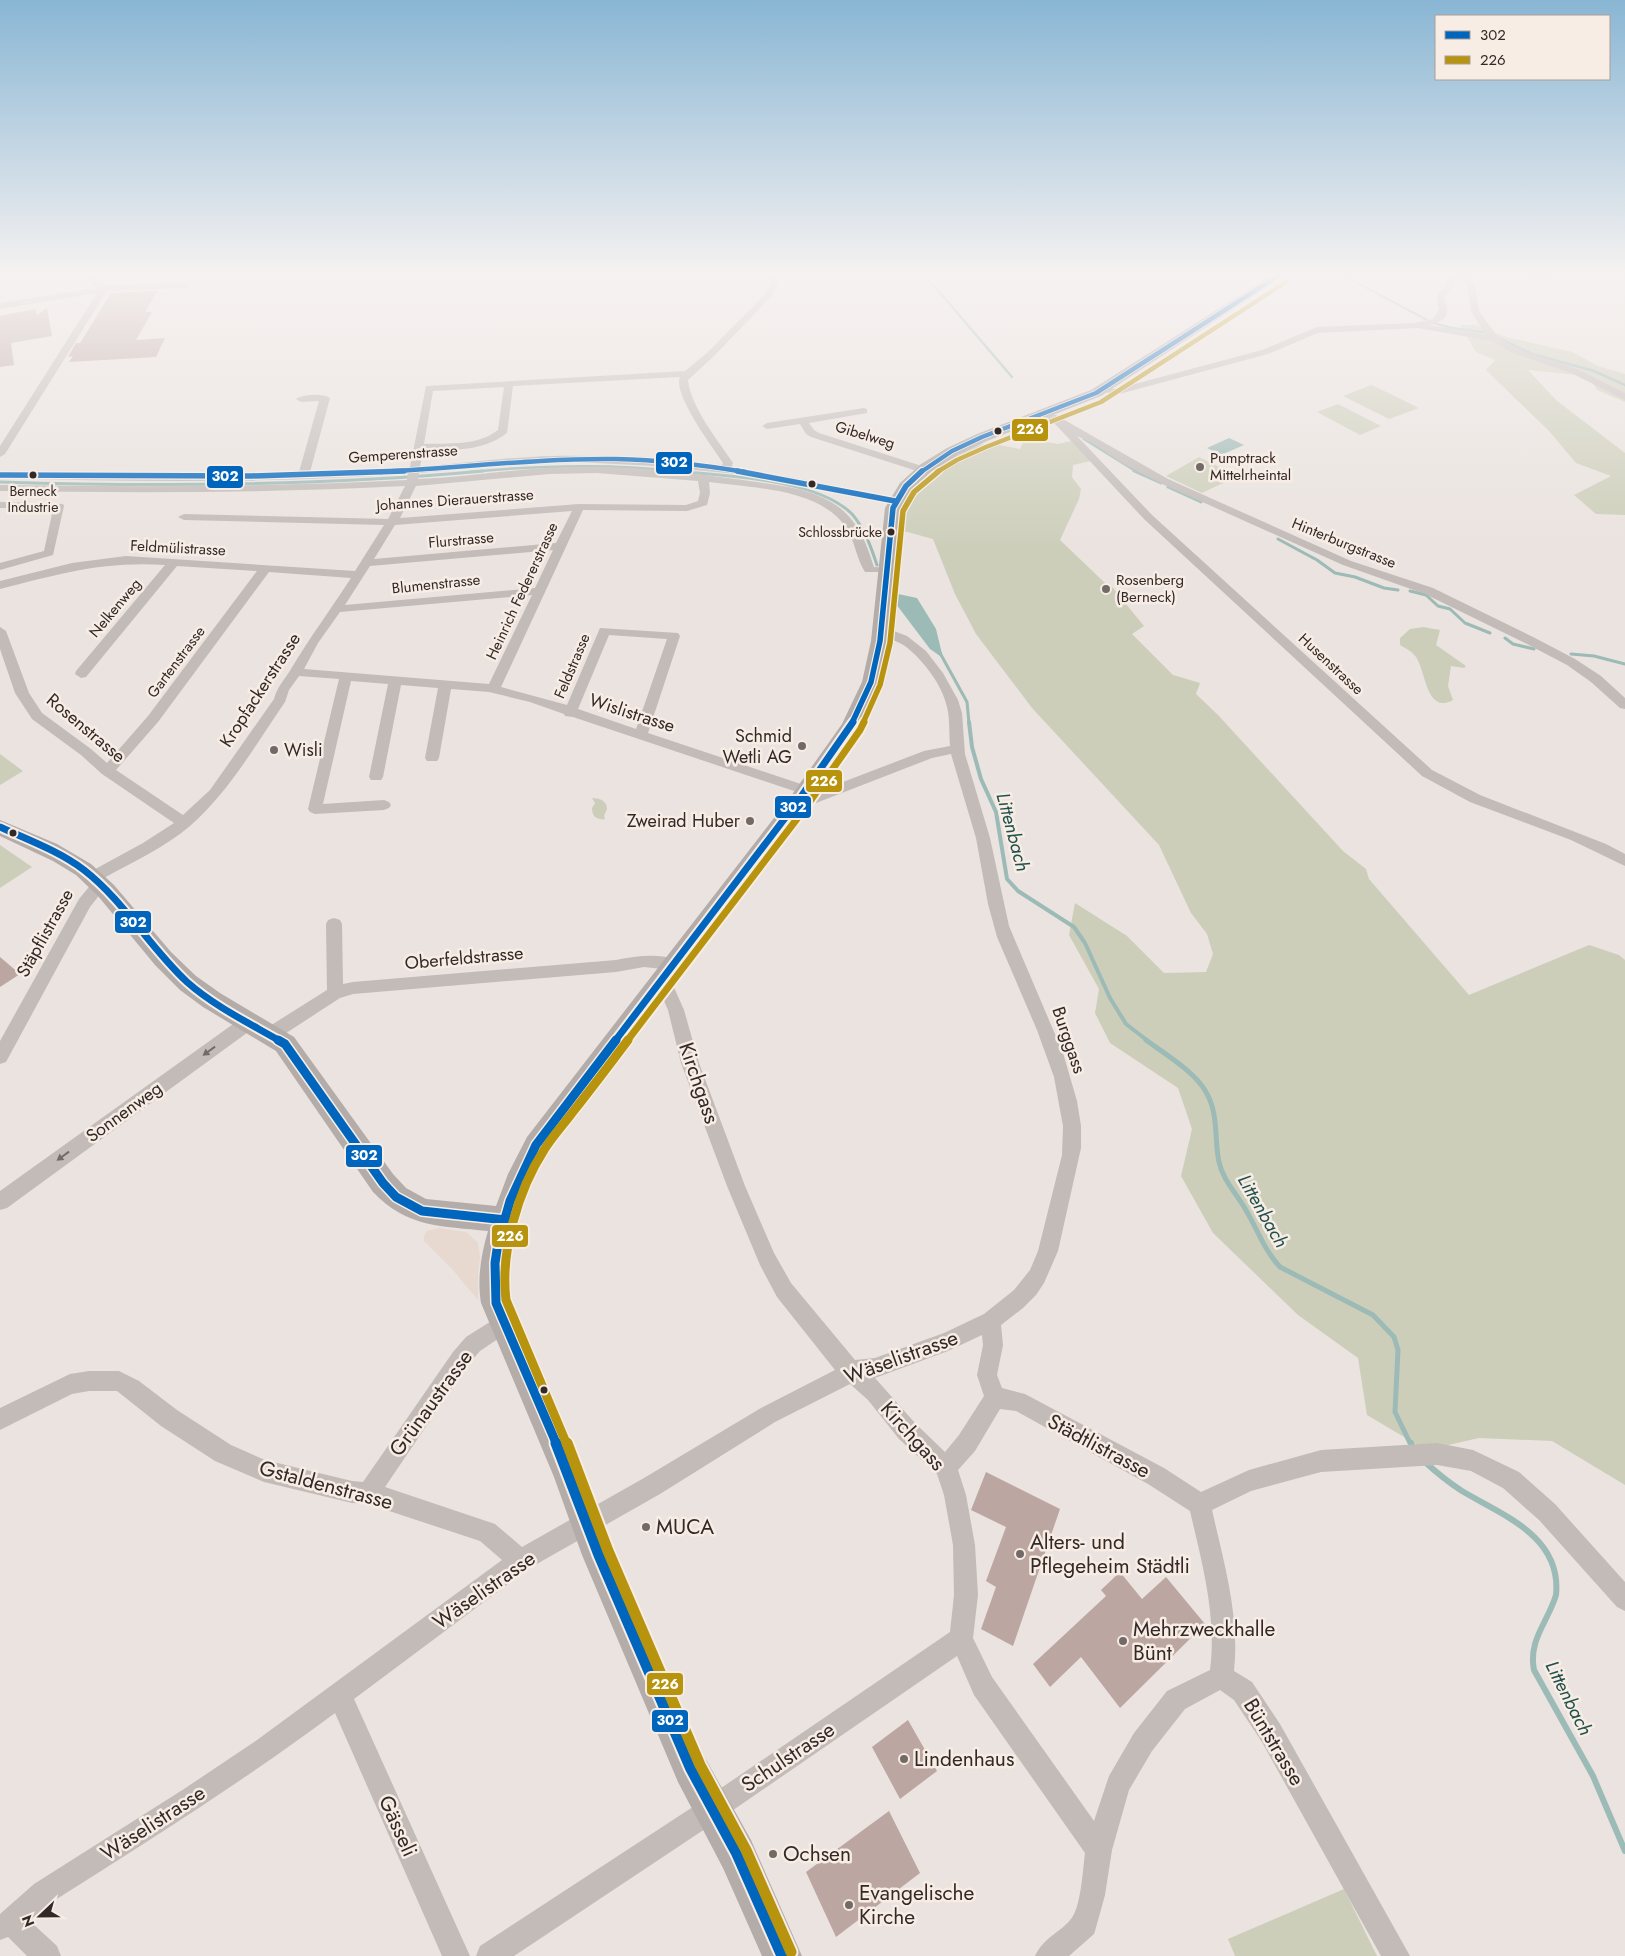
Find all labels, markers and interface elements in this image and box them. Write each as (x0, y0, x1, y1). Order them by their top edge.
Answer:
legend (1435, 15, 1610, 80)
text: 302 (1480, 24, 1506, 46)
text: 226 (1480, 49, 1506, 71)
street label: Gibelweg (832, 415, 898, 455)
line badge: 226 (1011, 418, 1049, 442)
text: 226 (1016, 419, 1044, 439)
unlabelled marker (993, 426, 1003, 436)
street label: Gemperenstrasse (348, 439, 459, 469)
place label: Pumptrack Mittelrheintal (1210, 447, 1291, 486)
line badge: 302 (655, 451, 693, 475)
text: 302 (660, 452, 688, 472)
marker: Pumptrack Mittelrheintal (1194, 461, 1206, 473)
line badge: 302 (206, 465, 244, 489)
text: 302 (211, 466, 239, 486)
marker: Berneck Industrie (28, 470, 38, 480)
unlabelled marker (807, 479, 817, 489)
place label: Berneck Industrie (8, 481, 58, 517)
street label: Johannes Dierauerstrasse (374, 484, 535, 517)
street label: Hinterburgstrasse (1289, 512, 1400, 574)
street label: Heinrich Federerstrasse (480, 518, 564, 663)
place label: Schlossbrücke (798, 522, 882, 542)
street label: Flurstrasse (427, 526, 495, 554)
marker: Schlossbrücke (886, 527, 896, 537)
street label: Feldmülistrasse (130, 535, 227, 561)
street label: Blumenstrasse (391, 568, 482, 600)
place label: Rosenberg (Berneck) (1116, 569, 1184, 608)
street label: Nelkenweg (84, 574, 146, 642)
marker: Rosenberg (Berneck) (1100, 583, 1112, 595)
street label: Gartenstrasse (142, 621, 211, 703)
street label: Kropfackerstrasse (213, 628, 307, 752)
street label: Husenstrasse (1293, 628, 1369, 700)
street label: Feldstrasse (548, 630, 596, 702)
street label: Rosenstrasse (41, 687, 131, 769)
street label: Wislistrasse (586, 687, 678, 739)
place label: Schmid Wetli AG (723, 723, 792, 770)
place label: Wisli (284, 737, 323, 763)
marker: Schmid Wetli AG (796, 740, 808, 752)
marker: Wisli (268, 744, 280, 756)
line badge: 226 (805, 769, 843, 793)
text: 226 (810, 771, 838, 791)
water label: Littenbach (990, 790, 1036, 874)
line badge: 302 (774, 795, 812, 819)
text: 302 (779, 797, 807, 817)
place label: Zweirad Huber (627, 808, 741, 834)
marker: Zweirad Huber (744, 815, 756, 827)
unlabelled marker (8, 828, 18, 838)
street label: Stäpflistrasse (10, 884, 80, 982)
line badge: 302 (114, 910, 152, 934)
text: 302 (119, 912, 147, 932)
street label: Oberfeldstrasse (404, 940, 524, 976)
street label: Burggass (1045, 1003, 1093, 1077)
street label: Kirchgass (671, 1038, 727, 1128)
one-way arrow (202, 1046, 216, 1056)
street label: Sonnenweg (80, 1075, 168, 1149)
line badge: 302 (345, 1144, 383, 1168)
text: 302 (350, 1145, 378, 1165)
one-way arrow (56, 1151, 70, 1161)
water label: Littenbach (1231, 1169, 1295, 1253)
line badge: 226 (491, 1224, 529, 1248)
text: 226 (496, 1226, 524, 1246)
street label: Wäselistrasse (840, 1322, 962, 1391)
street label: Grünaustrasse (382, 1343, 480, 1462)
unlabelled marker (539, 1385, 549, 1395)
street label: Kirchgass (874, 1395, 952, 1477)
street label: Städtlistrasse (1042, 1406, 1156, 1486)
street label: Gstaldenstrasse (256, 1453, 396, 1517)
place label: MUCA (656, 1512, 714, 1542)
marker: MUCA (640, 1521, 652, 1533)
place label: Alters- und Pflegeheim Städtli (1030, 1527, 1190, 1581)
street label: Wäselistrasse (427, 1543, 542, 1636)
marker: Alters- und Pflegeheim Städtli (1014, 1548, 1026, 1560)
place label: Mehrzweckhalle Bünt (1133, 1614, 1276, 1668)
marker: Mehrzweckhalle Bünt (1117, 1635, 1129, 1647)
water label: Littenbach (1539, 1656, 1599, 1740)
line badge: 226 (646, 1672, 684, 1696)
text: 226 (651, 1674, 679, 1694)
street label: Büntstrasse (1236, 1693, 1312, 1792)
line badge: 302 (651, 1709, 689, 1733)
text: 302 (656, 1710, 684, 1730)
street label: Schulstrasse (735, 1715, 841, 1799)
place label: Lindenhaus (914, 1744, 1014, 1774)
marker: Lindenhaus (898, 1753, 910, 1765)
street label: Wäselistrasse (95, 1778, 211, 1868)
street label: Gässeli (371, 1790, 425, 1862)
place label: Ochsen (783, 1839, 851, 1869)
marker: Ochsen (767, 1848, 779, 1860)
place label: Evangelische Kirche (859, 1878, 975, 1932)
north arrow (15, 1891, 65, 1941)
marker: Evangelische Kirche (843, 1899, 855, 1911)
text: N (17, 1912, 39, 1930)

